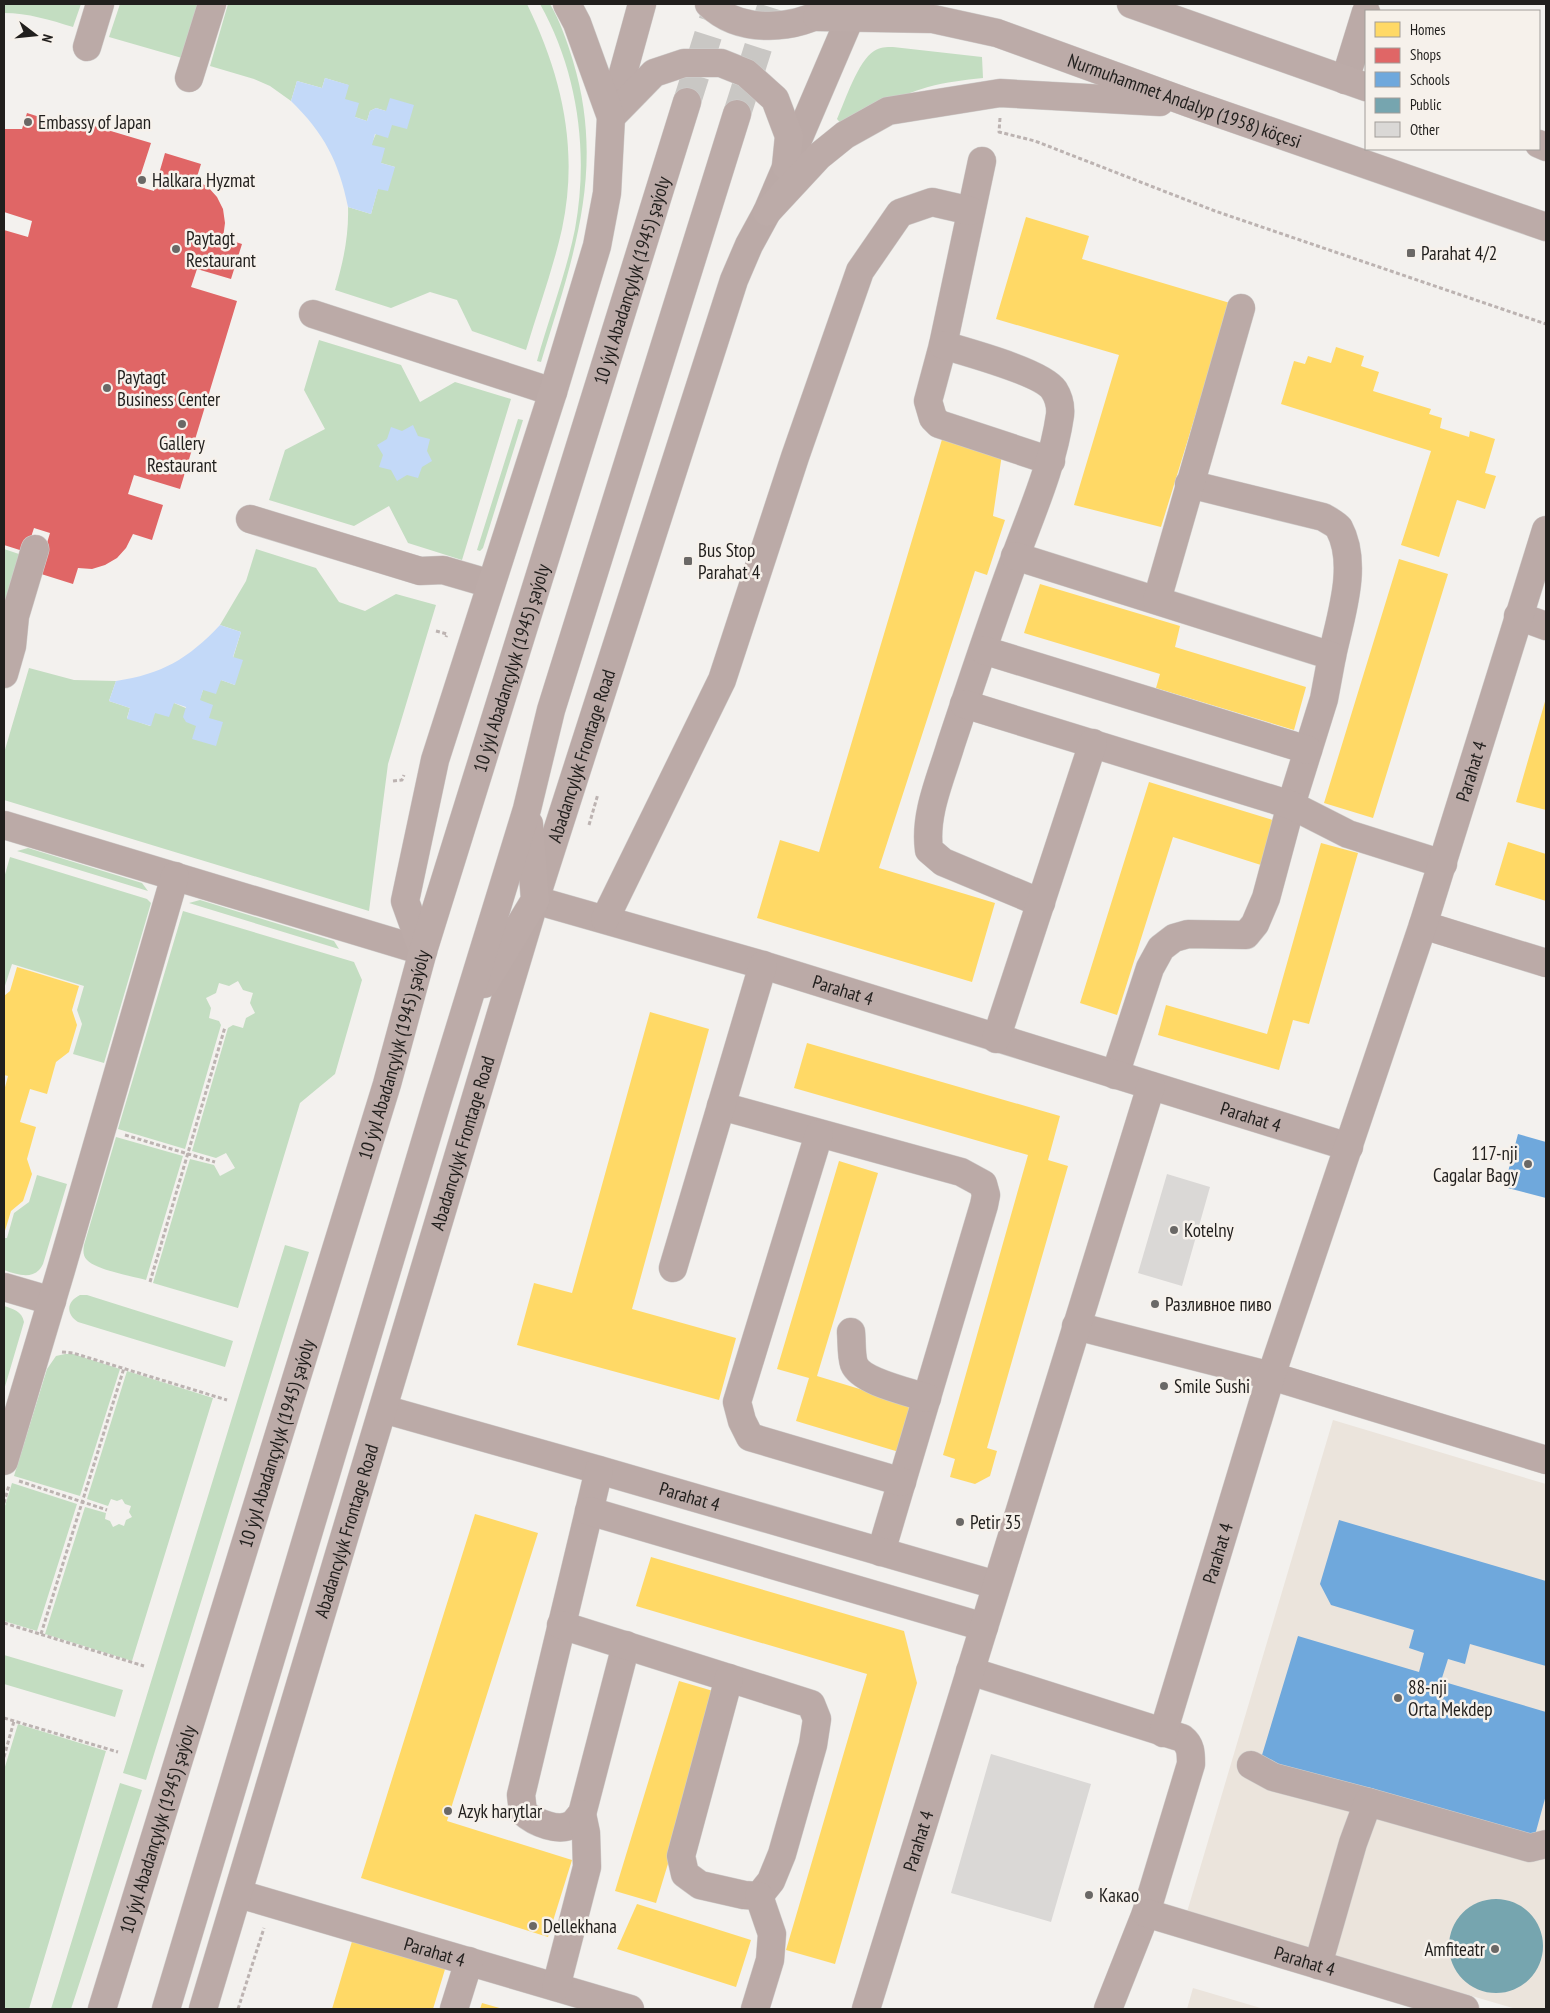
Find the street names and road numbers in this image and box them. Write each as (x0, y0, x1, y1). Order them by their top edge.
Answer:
street label: Nurmuhammet Andalyp (1958) köçesi (1065, 48, 1305, 153)
street label: 10 ýyl Abadançylyk (1945) şaýoly (588, 172, 675, 388)
street label: 10 ýyl Abadançylyk (1945) şaýoly (467, 560, 555, 775)
street label: Abadancylyk Frontage Road (542, 666, 620, 845)
street label: Parahat 4 (1450, 737, 1492, 805)
street label: 10 ýyl Abadançylyk (1945) şaýoly (352, 946, 435, 1162)
street label: Parahat 4 (810, 969, 877, 1011)
street label: Abadancylyk Frontage Road (425, 1053, 500, 1233)
street label: Parahat 4 (1218, 1096, 1285, 1137)
street label: 10 ýyl Abadançylyk (1945) şaýoly (233, 1335, 320, 1550)
street label: Abadancylyk Frontage Road (309, 1441, 383, 1621)
street label: Parahat 4 (657, 1476, 724, 1517)
street label: Parahat 4 (1197, 1519, 1238, 1586)
street label: 10 ýyl Abadançylyk (1945) şaýoly (114, 1721, 201, 1937)
street label: Parahat 4 (897, 1807, 939, 1874)
street label: Parahat 4 (401, 1931, 468, 1972)
street label: Parahat 4 (1272, 1940, 1339, 1981)

